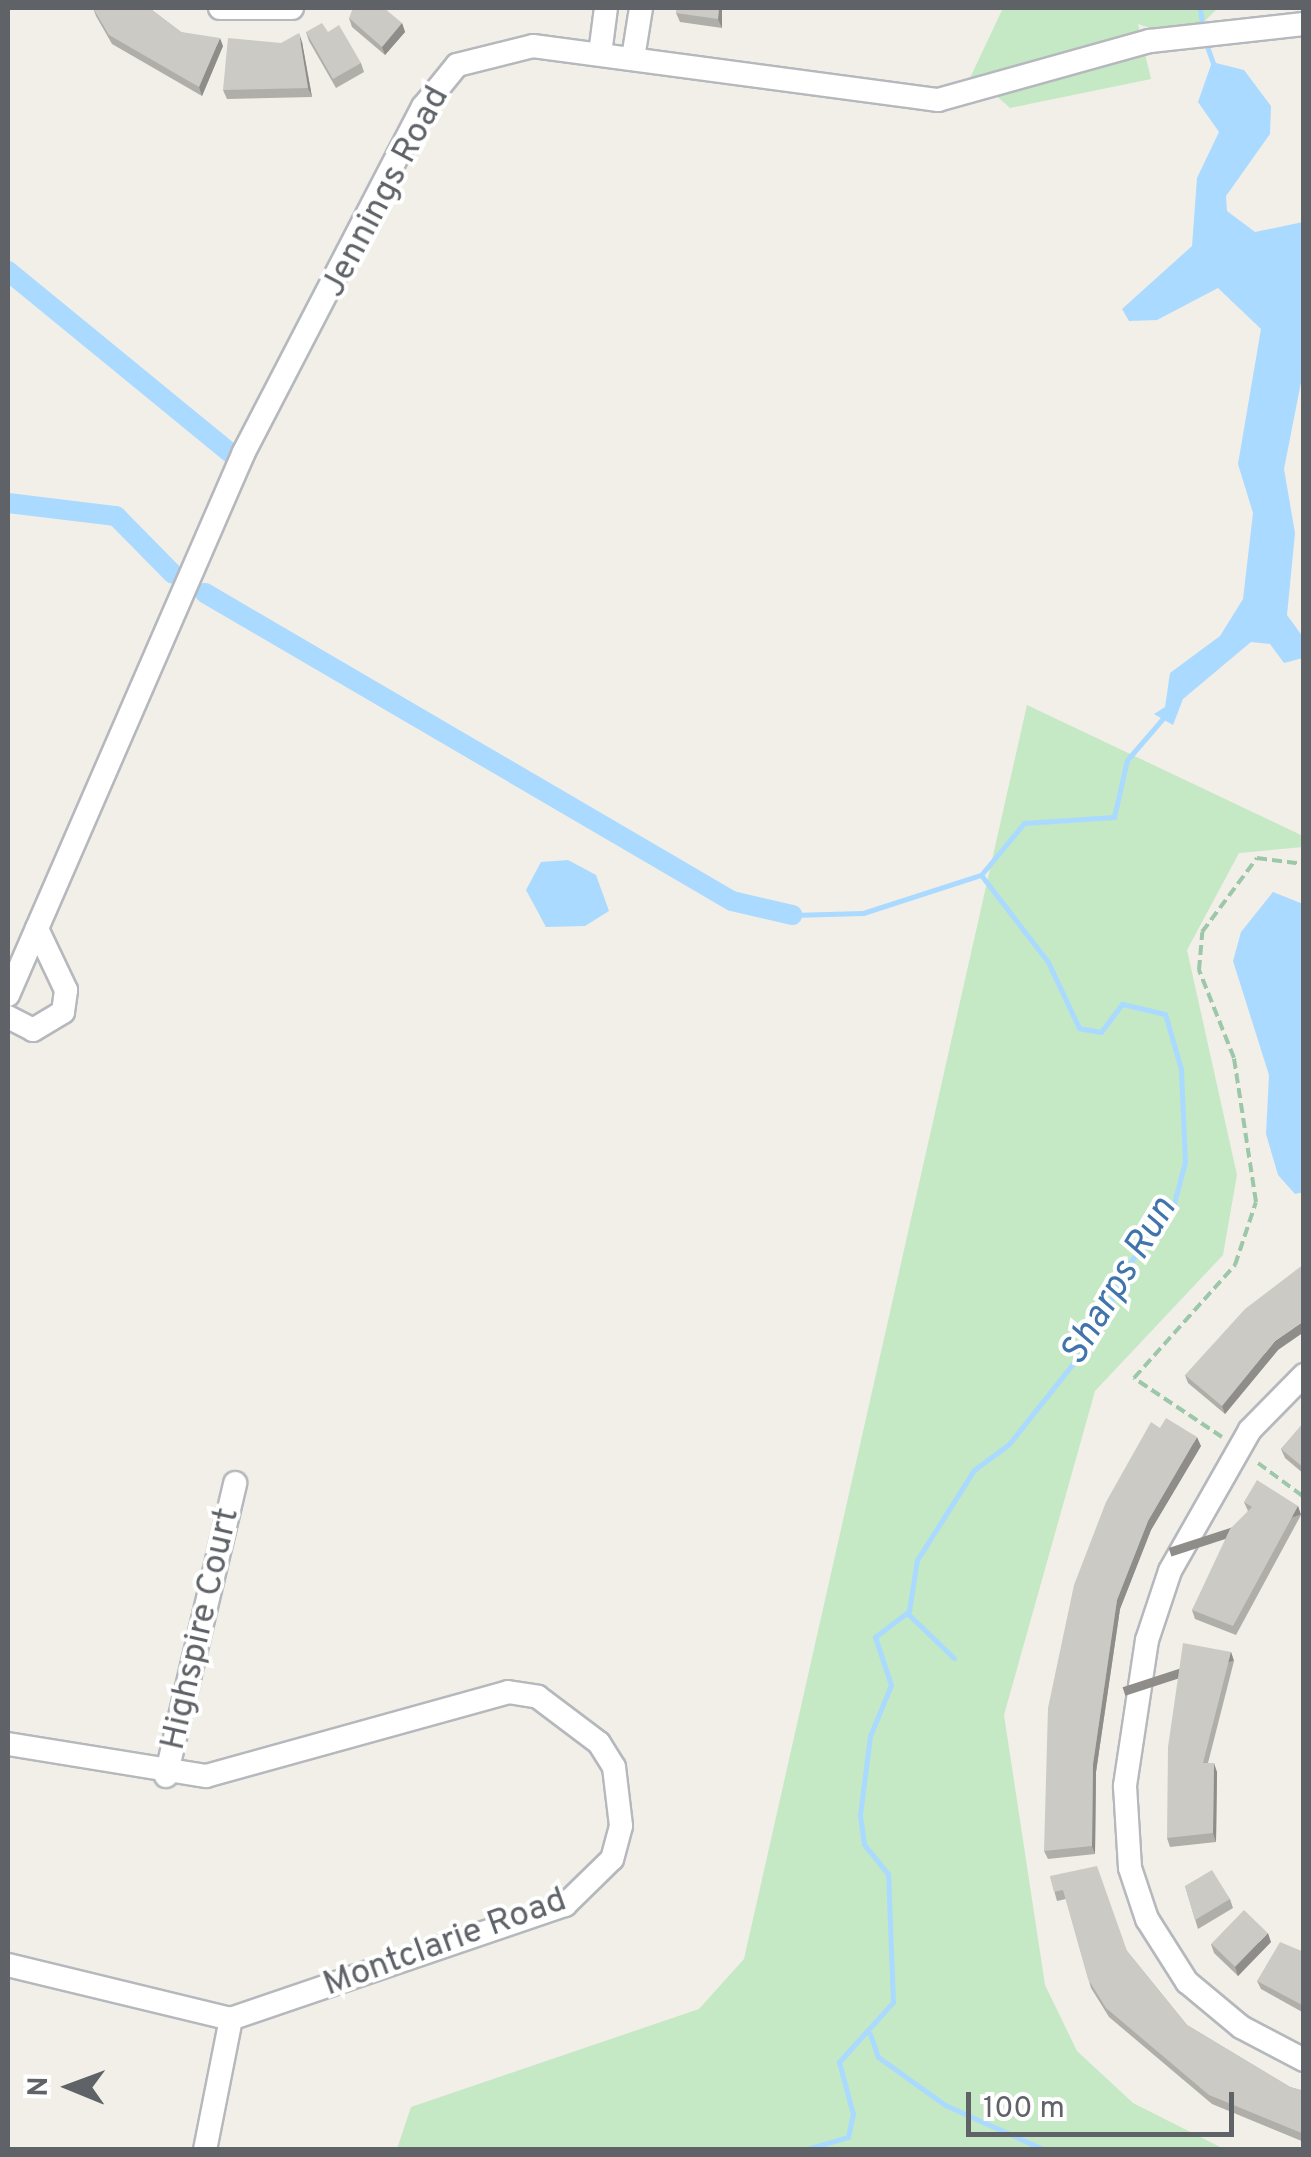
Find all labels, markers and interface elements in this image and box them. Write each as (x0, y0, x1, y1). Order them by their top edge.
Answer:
street label: Jennings Road (313, 79, 459, 305)
water label: Sharps Run (1052, 1190, 1188, 1374)
street label: Highspire Court (153, 1504, 249, 1754)
street label: Montclarie Road (318, 1880, 572, 2006)
north arrow (20, 2037, 120, 2137)
scale bar (971, 2072, 1238, 2134)
text: N (22, 2076, 58, 2097)
text: 100 m (983, 2091, 1065, 2128)

